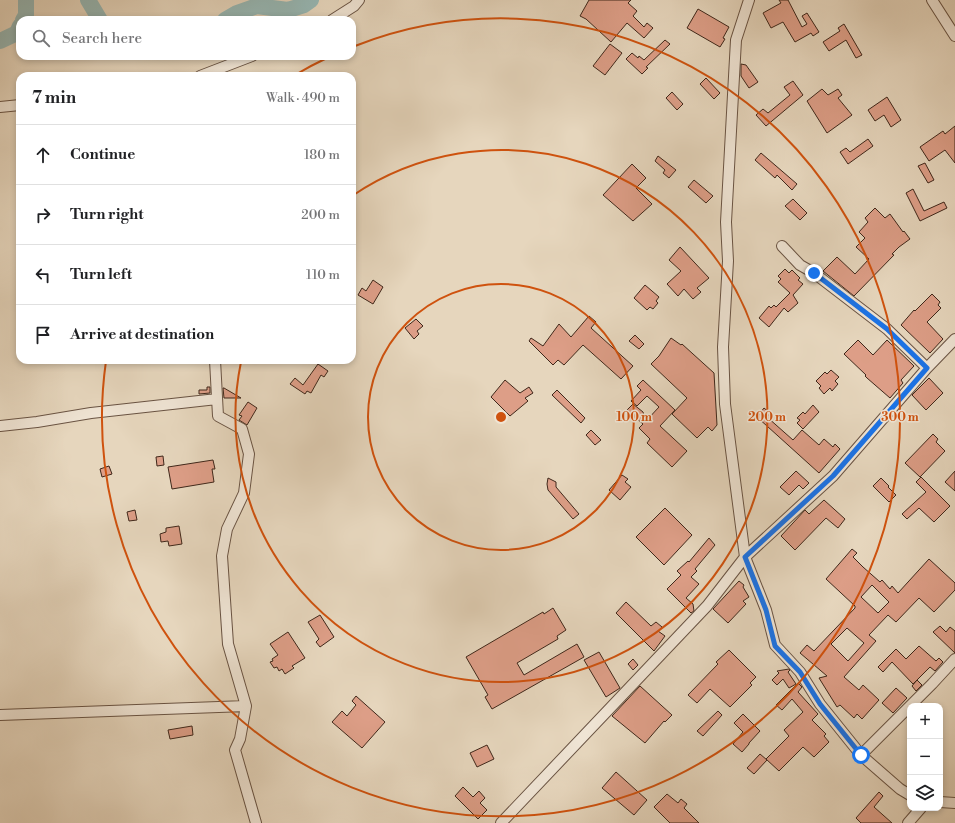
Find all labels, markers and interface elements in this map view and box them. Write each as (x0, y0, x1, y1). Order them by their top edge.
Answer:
search box (16, 16, 356, 60)
icon: search (30, 27, 52, 49)
text: Search here (62, 29, 142, 48)
text: 7 min (32, 87, 76, 109)
text: Walk · 490 m (266, 90, 340, 106)
icon: ahead (32, 144, 54, 166)
text: Continue (70, 145, 135, 164)
text: 180 m (304, 147, 340, 163)
icon: right (32, 204, 54, 226)
text: Turn right (70, 205, 144, 224)
text: 200 m (301, 207, 340, 223)
icon: left (32, 264, 54, 286)
route end (805, 264, 823, 282)
text: Turn left (70, 265, 132, 284)
text: 110 m (306, 267, 340, 283)
icon: arrive (32, 324, 54, 346)
text: Arrive at destination (70, 325, 214, 344)
centre of rings (494, 410, 508, 424)
text: 100 m (616, 410, 652, 425)
text: 200 m (748, 410, 786, 425)
text: 300 m (881, 410, 919, 425)
map controls (907, 703, 943, 811)
button: + (907, 703, 943, 739)
button: − (907, 739, 943, 775)
route start (852, 746, 870, 764)
button: layers (907, 775, 943, 811)

